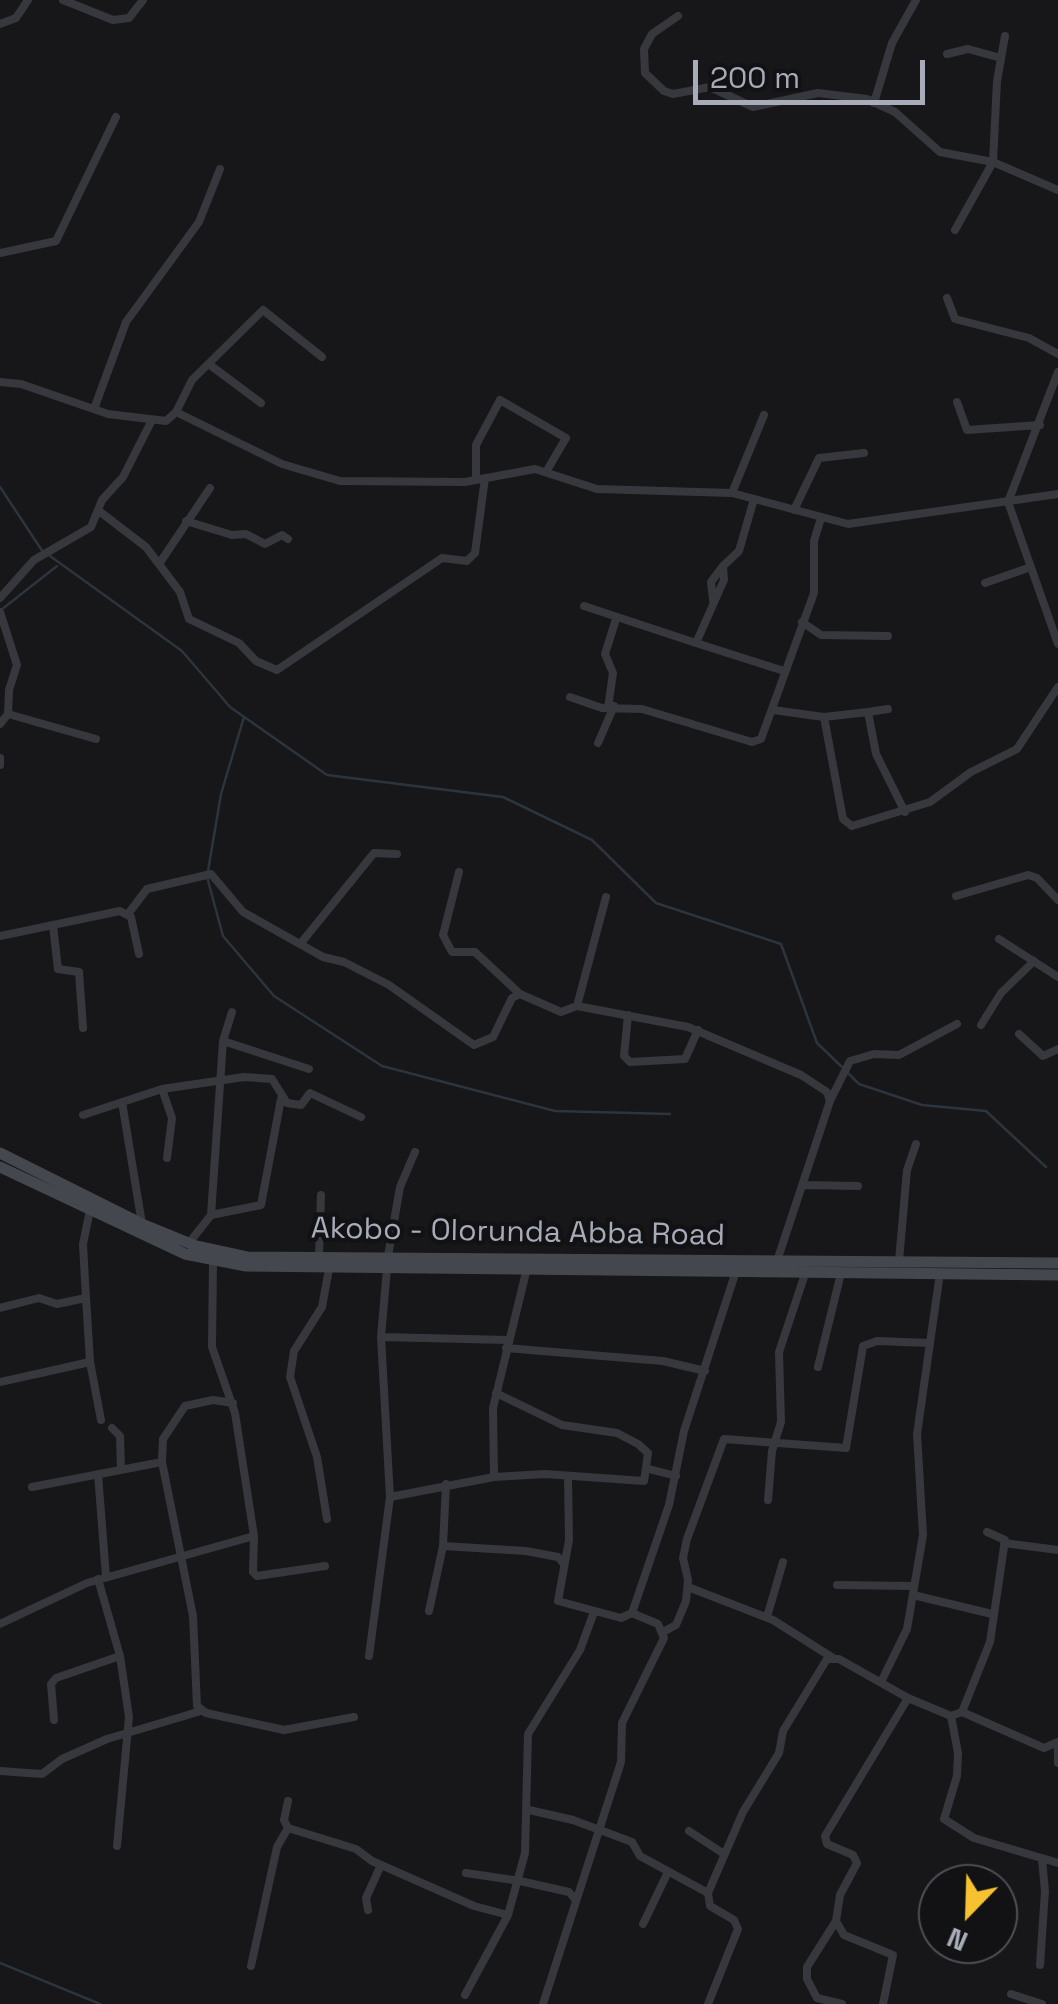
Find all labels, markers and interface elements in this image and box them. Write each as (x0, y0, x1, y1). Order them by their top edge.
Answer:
scale bar (698, 40, 930, 102)
text: 200 m (710, 58, 800, 97)
street label: Akobo - Olorunda Abba Road (311, 1211, 725, 1255)
north arrow (918, 1864, 1018, 1964)
text: N (941, 1920, 973, 1960)

